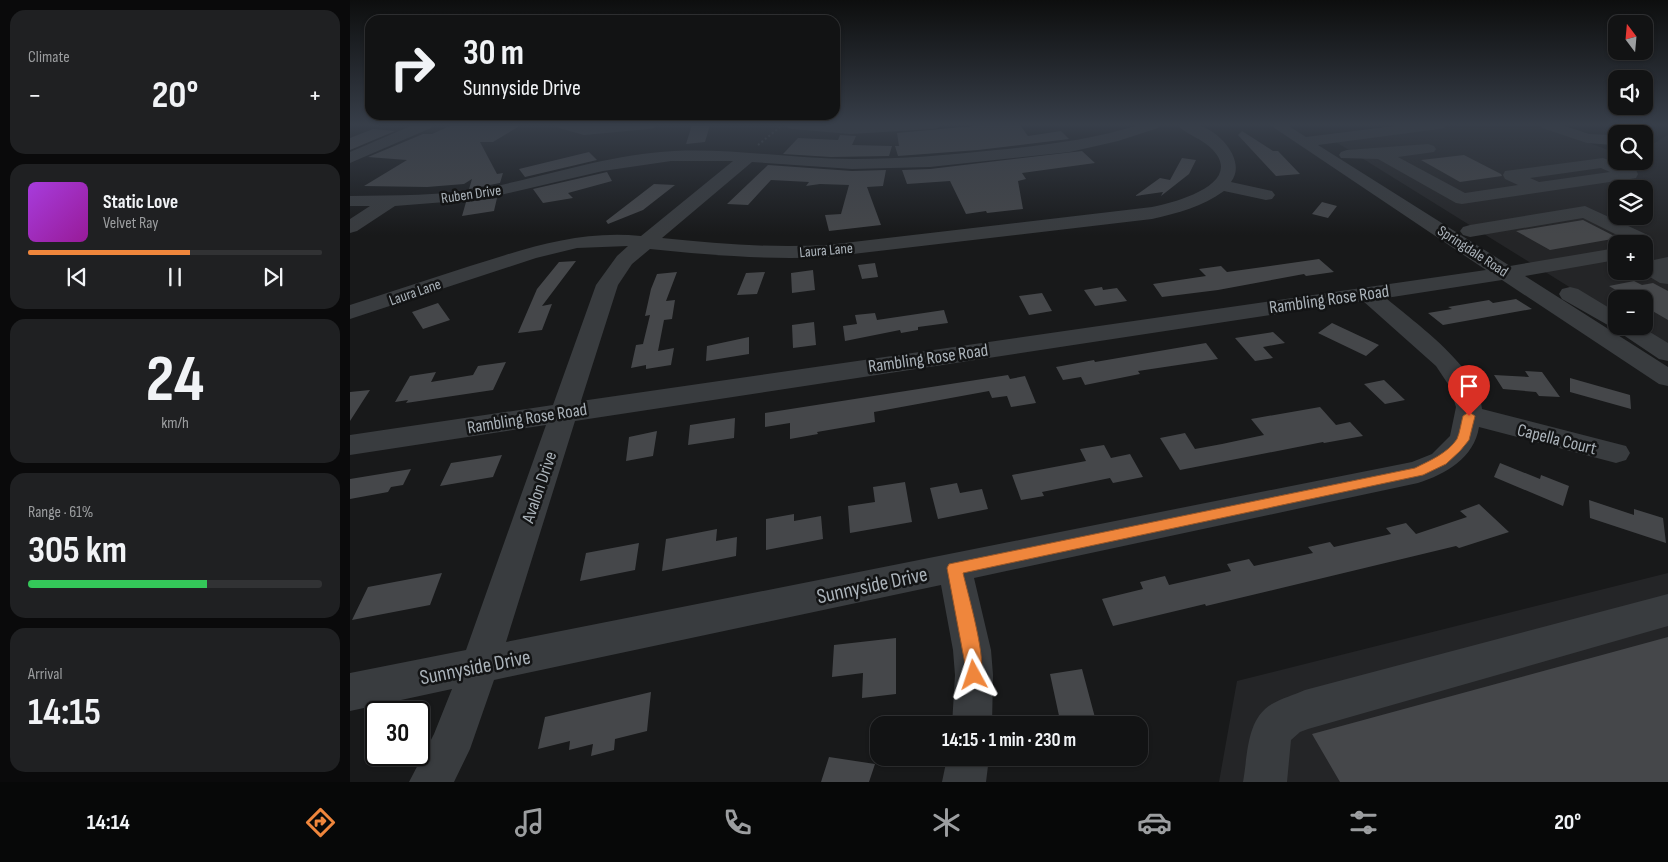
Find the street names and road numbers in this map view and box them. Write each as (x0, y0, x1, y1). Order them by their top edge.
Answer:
street label: Ruben Drive (440, 181, 502, 208)
street label: Springdale Road (1434, 222, 1512, 281)
street label: Laura Lane (799, 239, 854, 262)
street label: Laura Lane (387, 275, 444, 310)
street label: Rambling Rose Road (1268, 281, 1390, 318)
street label: Rambling Rose Road (867, 340, 989, 377)
street label: Rambling Rose Road (466, 399, 588, 438)
street label: Capella Court (1515, 420, 1599, 460)
street label: Avalon Drive (517, 449, 561, 526)
street label: Sunnyside Drive (815, 562, 930, 609)
street label: Sunnyside Drive (418, 644, 533, 690)

